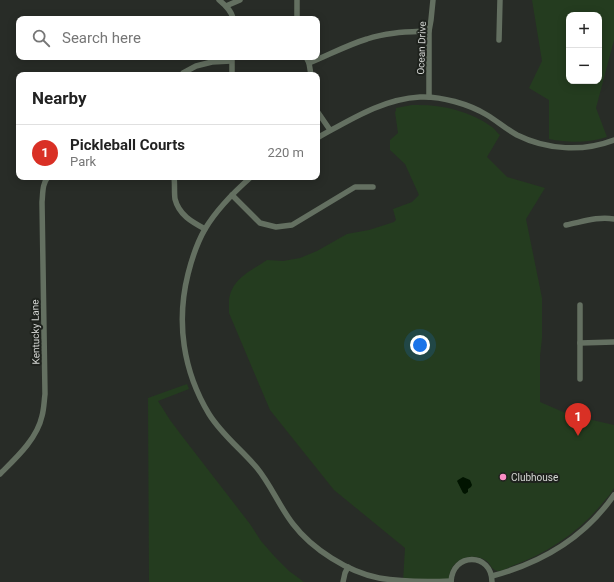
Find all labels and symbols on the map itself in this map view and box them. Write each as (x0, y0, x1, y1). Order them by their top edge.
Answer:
street label: Ocean Drive (415, 21, 428, 75)
street label: Kentucky Lane (29, 299, 42, 365)
your location (410, 335, 430, 355)
pin: 1 (565, 403, 591, 436)
marker: Clubhouse (498, 472, 508, 482)
place label: Clubhouse (511, 472, 558, 483)

